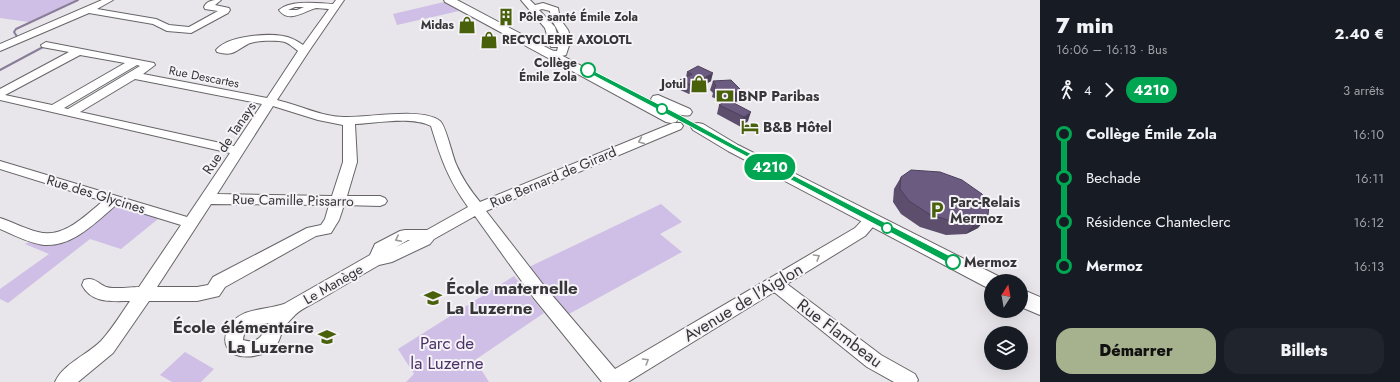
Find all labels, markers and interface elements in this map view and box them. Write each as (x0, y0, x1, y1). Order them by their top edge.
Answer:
building icon: Pôle santé Émile Zola (496, 7, 516, 27)
place label: Pôle santé Émile Zola (519, 8, 638, 26)
text: 7 min (1056, 9, 1114, 41)
shop icon: Midas (457, 15, 477, 35)
place label: Midas (421, 16, 455, 34)
text: 2.40 € (1335, 23, 1384, 45)
shop icon: RECYCLERIE AXOLOTL (479, 30, 499, 50)
place label: RECYCLERIE AXOLOTL (502, 31, 632, 49)
text: 16:06 – 16:13 · Bus (1056, 40, 1167, 59)
place label: Collège Émile Zola (519, 54, 577, 86)
street label: Rue Descartes (167, 61, 241, 93)
marker: Collège Émile Zola (580, 62, 596, 78)
shop icon: Jotul (689, 74, 709, 94)
place label: Jotul (659, 75, 686, 93)
icon: walk (1056, 79, 1078, 101)
icon: forward (1098, 79, 1120, 101)
text: 4210 (1134, 80, 1169, 100)
text: 4 (1084, 81, 1092, 100)
text: 3 arrêts (1343, 81, 1384, 100)
bank icon: BNP Paribas (715, 86, 735, 106)
place label: BNP Paribas (738, 86, 820, 106)
street label: Rue de Tanays (197, 97, 261, 178)
unlabelled marker (656, 103, 668, 115)
hotel icon: B&B Hôtel (740, 117, 760, 137)
place label: B&B Hôtel (763, 117, 832, 137)
text: Collège Émile Zola (1086, 123, 1217, 145)
text: 16:10 (1353, 125, 1384, 144)
one-way arrow (637, 136, 645, 144)
street label: Rue Bernard de Girard (487, 141, 619, 213)
line badge: 4210 (742, 154, 798, 180)
text: 4210 (752, 157, 788, 177)
text: Bechade (1086, 167, 1141, 189)
street label: Rue des Glycines (44, 169, 148, 219)
text: 16:11 (1355, 169, 1384, 188)
street label: Rue Camille Pissarro (232, 189, 354, 211)
place label: Parc-Relais Mermoz (950, 192, 1021, 228)
parking icon: Parc-Relais Mermoz (927, 200, 947, 220)
text: Résidence Chanteclerc (1086, 211, 1231, 233)
text: 16:12 (1354, 213, 1384, 232)
unlabelled marker (881, 222, 893, 234)
one-way arrow (395, 234, 402, 241)
place label: Mermoz (964, 252, 1018, 272)
marker: Mermoz (945, 254, 961, 270)
one-way arrow (813, 255, 820, 262)
text: Mermoz (1086, 255, 1143, 277)
street label: Avenue de l'Aiglon (679, 257, 807, 347)
text: 16:13 (1354, 257, 1384, 276)
street label: Le Manège (300, 259, 366, 309)
north arrow (984, 274, 1028, 318)
map controls (984, 274, 1028, 370)
place label: École maternelle La Luzerne (446, 276, 578, 320)
school or university icon: École maternelle La Luzerne (423, 288, 443, 308)
street label: Rue Flambeau (792, 293, 888, 373)
place label: École élémentaire La Luzerne (173, 315, 314, 359)
button: layers (984, 326, 1028, 370)
school or university icon: École élémentaire La Luzerne (317, 327, 337, 347)
button: Démarrer (1056, 328, 1216, 374)
button: Billets (1224, 328, 1384, 374)
park label: Parc de la Luzerne (410, 331, 484, 375)
one-way arrow (642, 358, 649, 366)

